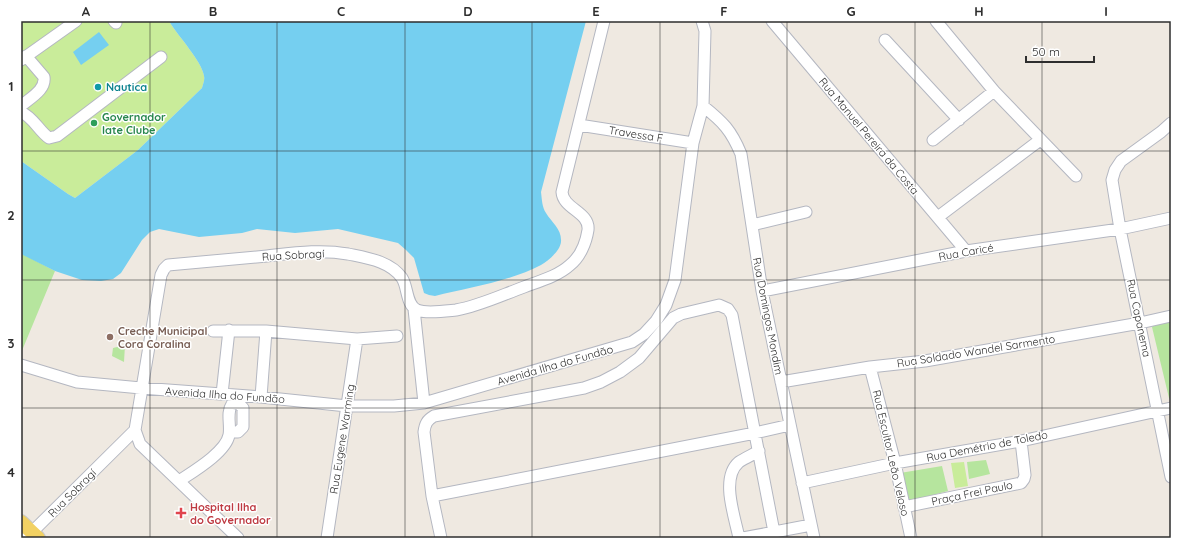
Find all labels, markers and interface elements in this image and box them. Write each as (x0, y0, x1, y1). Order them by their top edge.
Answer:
text: A (82, 3, 91, 19)
text: B (209, 3, 217, 19)
text: C (337, 3, 345, 19)
text: D (463, 3, 473, 19)
text: E (592, 3, 600, 19)
text: F (720, 3, 728, 19)
text: G (846, 3, 856, 19)
text: H (974, 3, 984, 19)
text: I (1104, 3, 1108, 19)
scale bar (1026, 38, 1094, 64)
text: 50 m (1032, 44, 1060, 59)
street label: Rua Manuel Pereira da Costa (816, 75, 922, 197)
text: 1 (8, 78, 14, 94)
place label: Nautica (106, 80, 147, 94)
marker: Nautica (93, 82, 103, 92)
place label: Governador Iate Clube (102, 110, 166, 137)
marker: Governador Iate Clube (89, 118, 99, 128)
street label: Travessa F (608, 123, 664, 145)
text: 2 (7, 207, 15, 223)
street label: Rua Caricé (937, 240, 995, 264)
street label: Rua Sobragí (261, 246, 325, 264)
street label: Rua Domingos Mondim (750, 256, 786, 376)
street label: Rua Capanema (1124, 278, 1154, 358)
place label: Creche Municipal Cora Coralina (118, 324, 207, 351)
marker: Creche Municipal Cora Coralina (105, 332, 115, 342)
street label: Rua Soldado Wandel Sarmento (896, 332, 1056, 370)
text: 3 (8, 335, 15, 351)
street label: Avenida Ilha do Fundão (495, 342, 615, 388)
street label: Rua Eugene Warming (326, 383, 358, 495)
street label: Avenida Ilha do Fundão (165, 384, 286, 406)
street label: Rua Escultor Leão Veloso (870, 388, 912, 518)
street label: Rua Demétrio de Toledo (925, 427, 1049, 465)
text: 4 (7, 464, 15, 480)
street label: Rua Sobragí (45, 465, 100, 520)
street label: Praça Frei Paulo (930, 477, 1014, 508)
place label: Hospital Ilha do Governador (190, 500, 271, 527)
marker: Hospital Ilha do Governador (175, 507, 187, 519)

